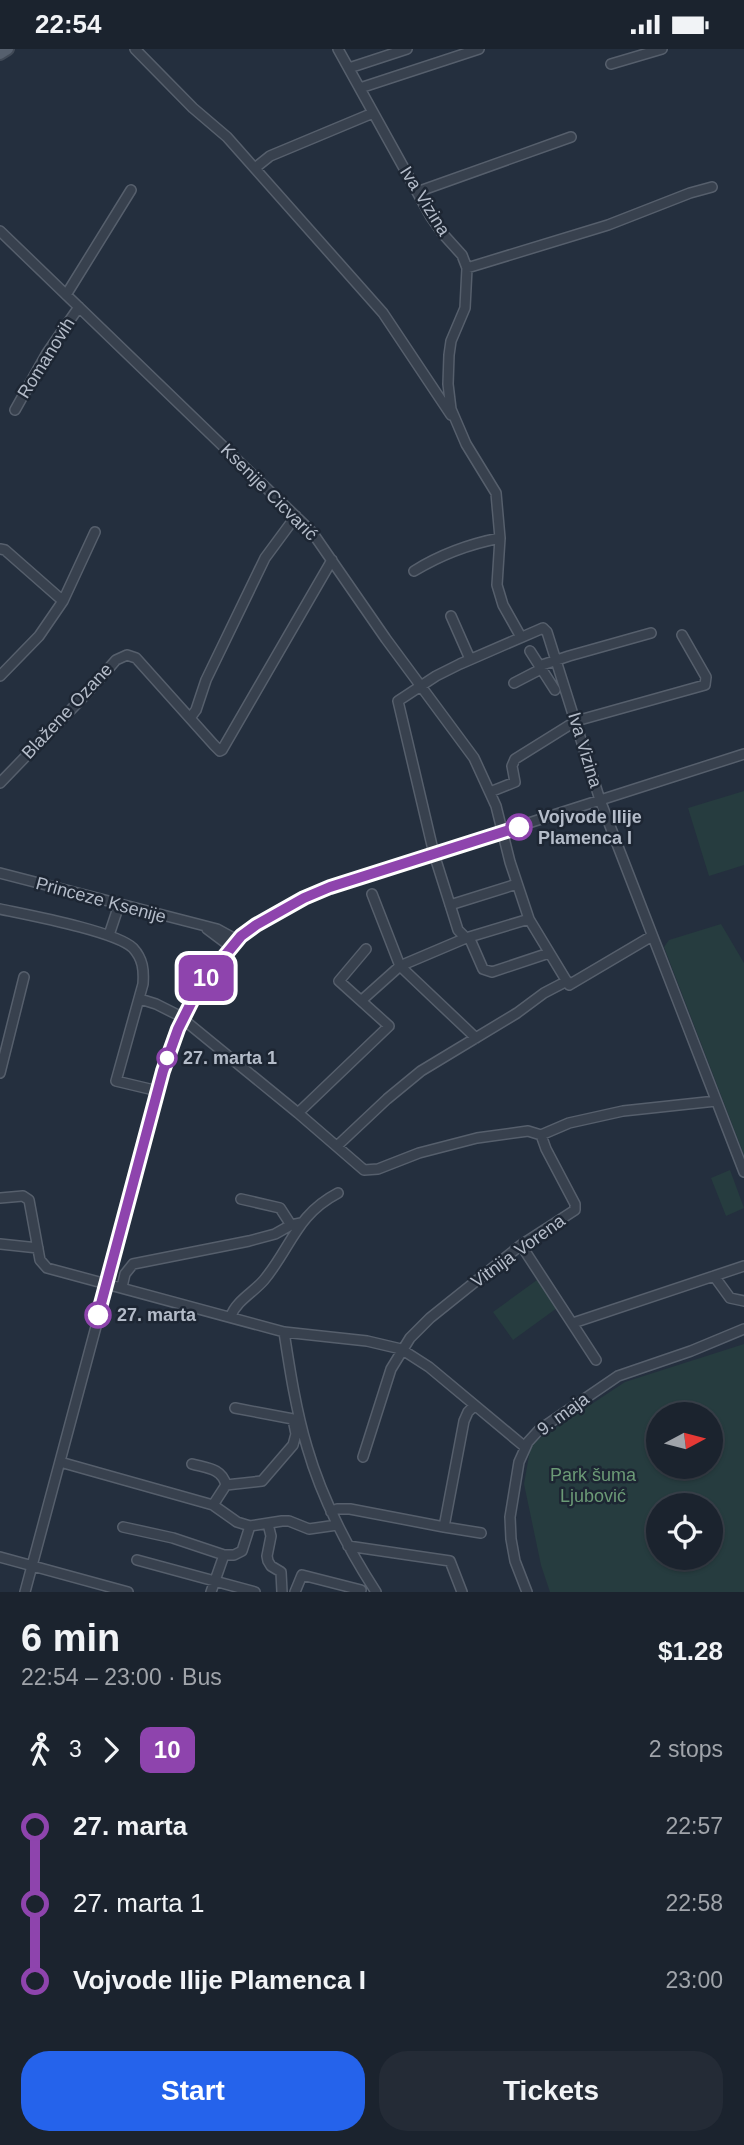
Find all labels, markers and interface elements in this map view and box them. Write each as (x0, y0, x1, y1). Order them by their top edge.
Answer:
text: 22:54 (35, 9, 102, 39)
street label: Iva Vizina (396, 163, 455, 240)
street label: Romanovih (13, 314, 79, 402)
street label: Ksenije Cicvarić (217, 440, 321, 544)
street label: Blažene Ozane (18, 659, 116, 763)
street label: Iva Vizina (564, 710, 606, 791)
place label: Vojvode Ilije Plamenca I (538, 807, 642, 848)
marker: Vojvode Ilije Plamenca I (506, 814, 532, 840)
street label: Princeze Ksenije (34, 873, 168, 927)
line badge: 10 (174, 955, 238, 1001)
text: 10 (193, 964, 219, 991)
marker: 27. marta 1 (157, 1048, 177, 1068)
place label: 27. marta 1 (183, 1048, 277, 1068)
street label: Vitnija Vorena (467, 1210, 569, 1292)
marker: 27. marta (85, 1302, 111, 1328)
place label: 27. marta (117, 1305, 197, 1325)
street label: 9. maja (533, 1388, 594, 1439)
north arrow (646, 1402, 723, 1479)
map controls (646, 1402, 723, 1570)
park label: Park šuma Ljubović (550, 1465, 637, 1506)
button: locate (646, 1493, 723, 1570)
text: 6 min (21, 1617, 120, 1659)
text: $1.28 (658, 1636, 723, 1666)
text: 22:54 – 23:00 · Bus (21, 1664, 222, 1690)
icon: walk (21, 1731, 59, 1769)
icon: forward (92, 1731, 130, 1769)
text: 3 (69, 1736, 82, 1762)
text: 10 (154, 1736, 181, 1763)
text: 2 stops (649, 1736, 723, 1762)
text: 27. marta (73, 1811, 187, 1841)
text: 22:57 (665, 1813, 723, 1839)
text: 27. marta 1 (73, 1888, 205, 1918)
text: 22:58 (665, 1890, 723, 1916)
text: Vojvode Ilije Plamenca I (73, 1965, 366, 1995)
text: 23:00 (665, 1967, 723, 1993)
button: Start (21, 2051, 365, 2131)
button: Tickets (379, 2051, 723, 2131)

